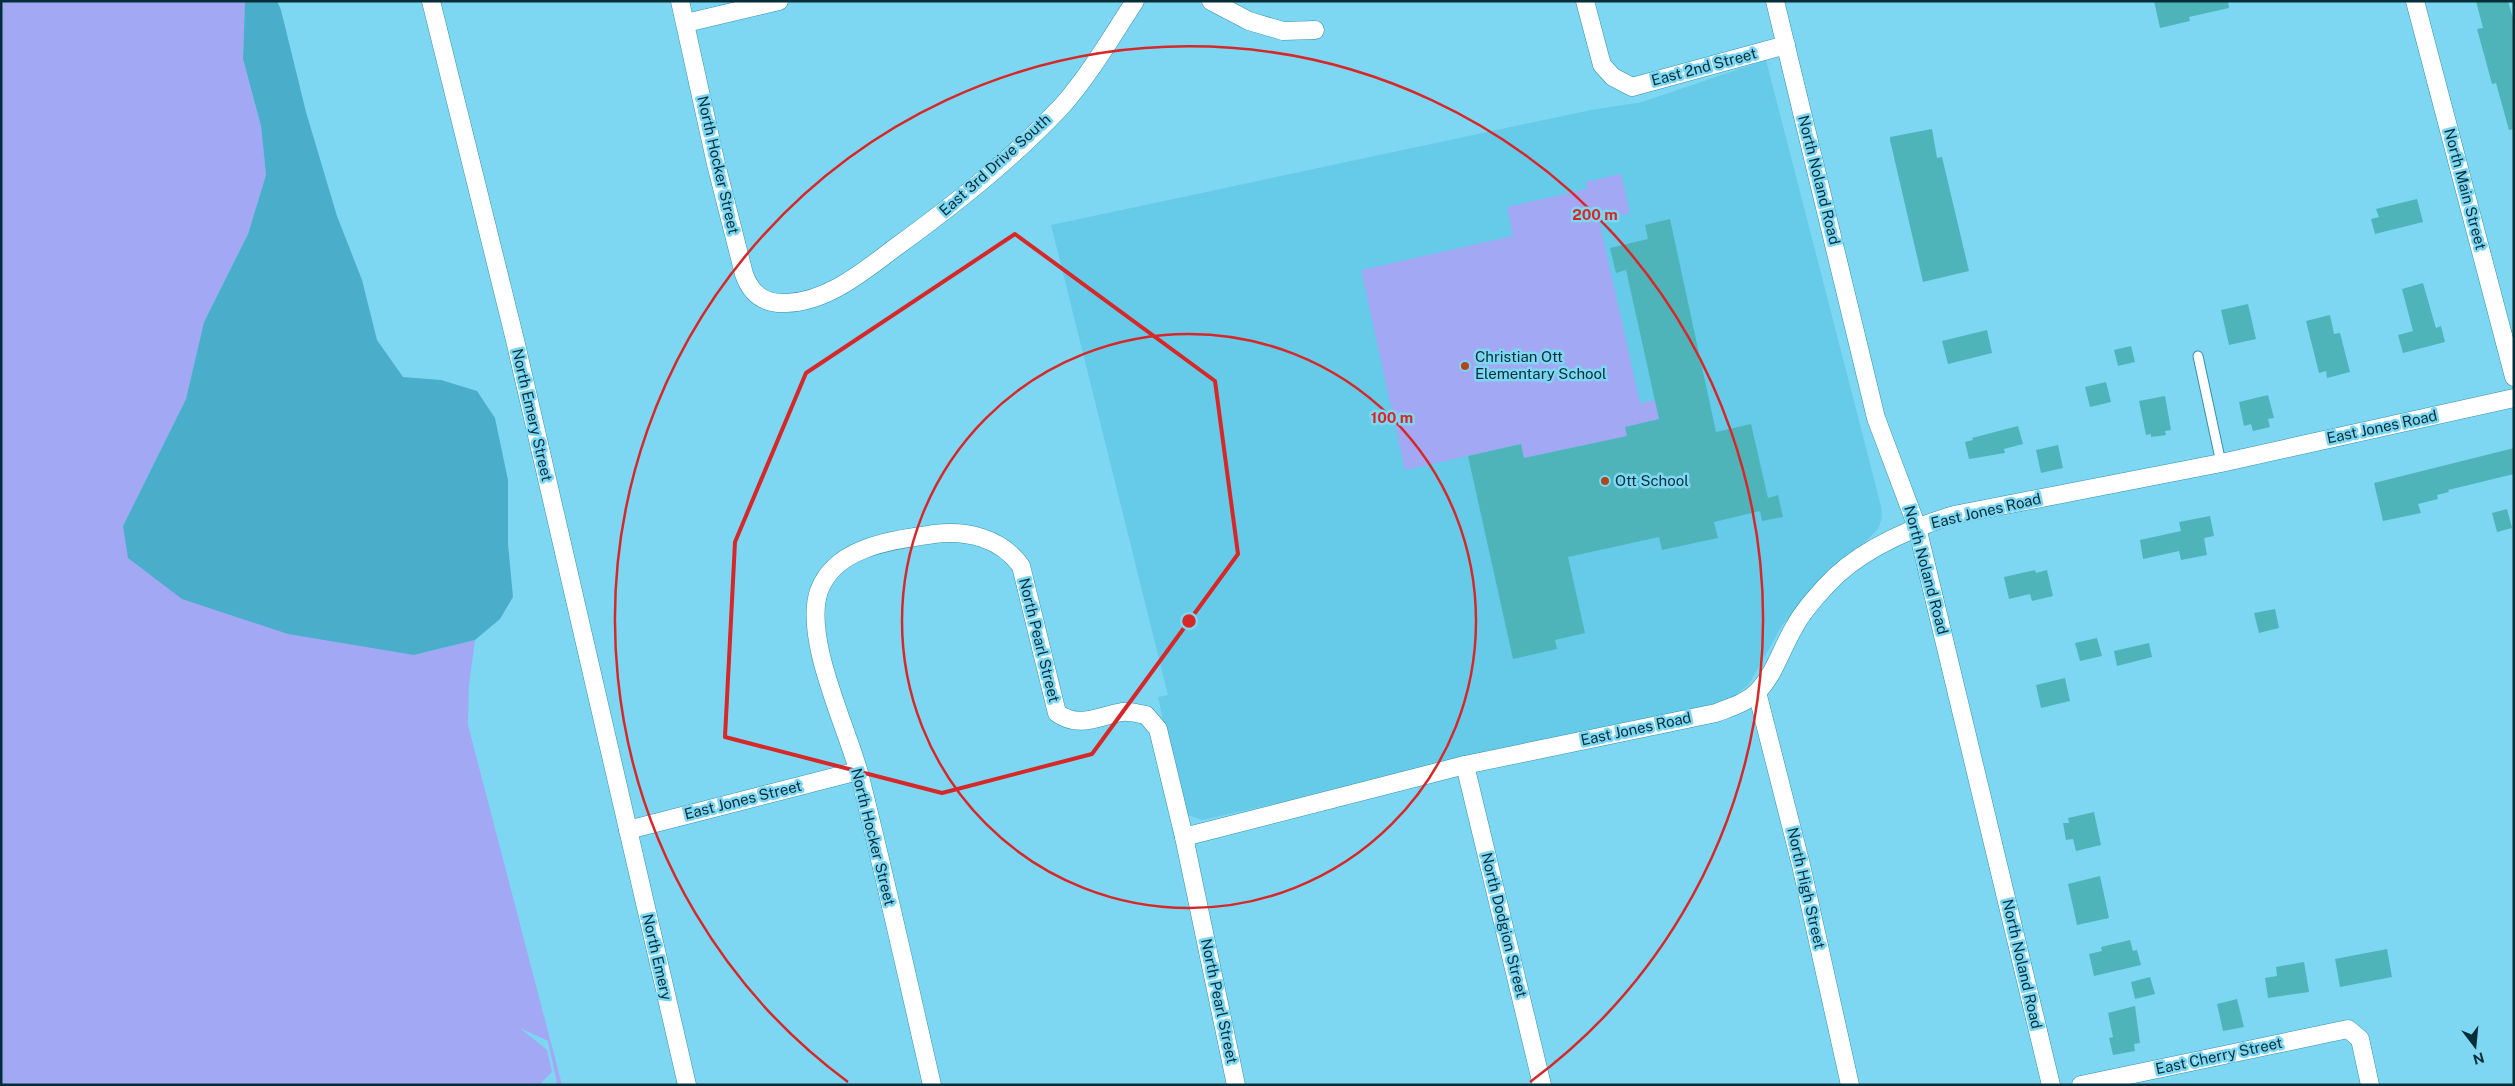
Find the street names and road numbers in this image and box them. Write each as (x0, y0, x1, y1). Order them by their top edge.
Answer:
street label: East 2nd Street (1649, 44, 1759, 89)
street label: North Hocker Street (694, 94, 743, 236)
street label: East 3rd Drive South (936, 110, 1054, 219)
street label: North Noland Road (1795, 113, 1844, 246)
street label: North Main Street (2441, 126, 2490, 252)
street label: North Emery Street (509, 347, 556, 483)
street label: East Jones Road (2325, 407, 2439, 447)
street label: East Jones Road (1929, 490, 2043, 531)
street label: North Noland Road (1901, 504, 1952, 636)
street label: North Pearl Street (1016, 576, 1063, 704)
street label: East Jones Road (1579, 709, 1693, 749)
street label: North Hocker Street (848, 766, 899, 908)
street label: East Jones Street (682, 777, 804, 822)
street label: North High Street (1784, 826, 1829, 950)
street label: North Dodgion Street (1478, 851, 1531, 999)
street label: North Noland Road (1999, 897, 2046, 1030)
street label: North Emery (639, 912, 676, 1002)
street label: North Pearl Street (1198, 937, 1241, 1065)
street label: East Cherry Street (2154, 1034, 2284, 1077)

